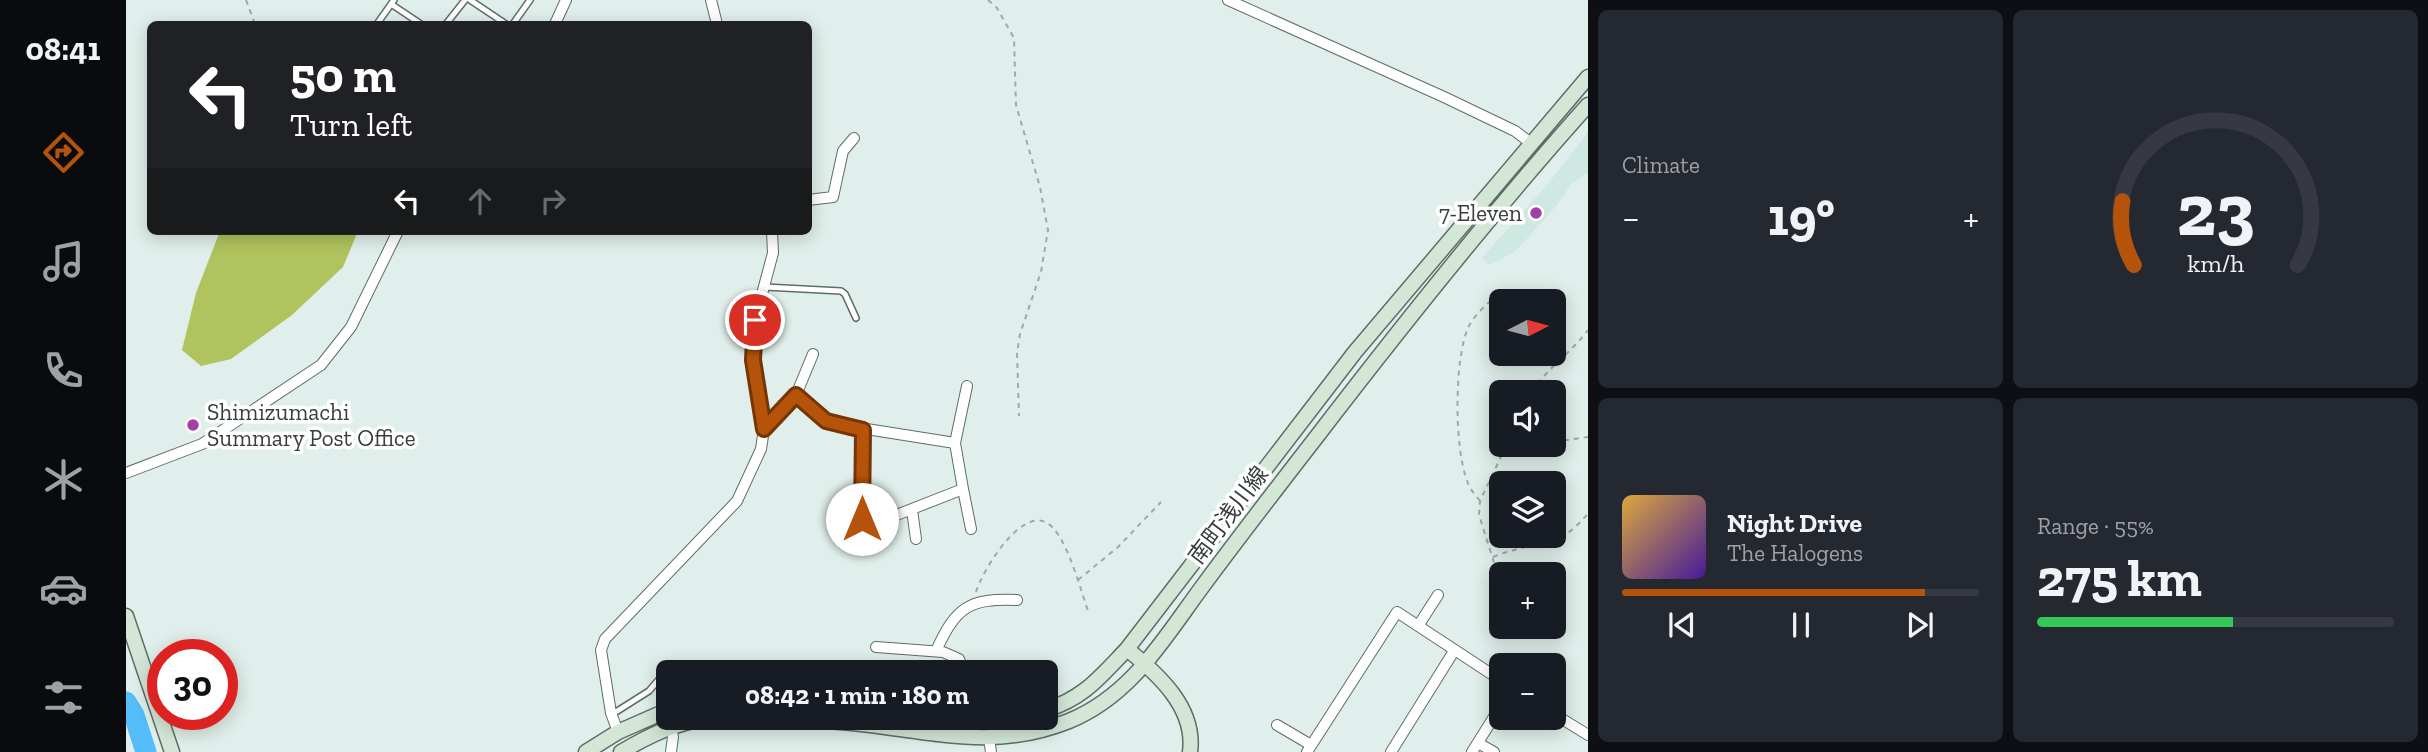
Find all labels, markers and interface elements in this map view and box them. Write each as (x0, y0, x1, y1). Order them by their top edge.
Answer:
text: 08:41 (26, 30, 100, 68)
text: 50 m (290, 46, 396, 105)
icon: left (175, 49, 266, 140)
text: Turn left (290, 106, 412, 144)
icon: directions (39, 128, 88, 177)
text: Climate (1622, 151, 1700, 179)
text: 23 (2177, 166, 2254, 254)
icon: left (388, 182, 426, 220)
icon: ahead (461, 182, 499, 220)
icon: right (534, 182, 572, 220)
text: 19° (1768, 186, 1835, 248)
text: − (1622, 195, 1640, 241)
text: + (1963, 195, 1979, 241)
place label: 7-Eleven (1439, 199, 1522, 227)
marker: 7-Eleven (1528, 205, 1544, 221)
icon: music (39, 237, 88, 286)
text: km/h (2187, 248, 2244, 278)
north arrow (1489, 289, 1566, 366)
map controls (1489, 289, 1566, 730)
pin (725, 290, 785, 350)
icon: arrive (736, 301, 774, 339)
icon: phone (39, 346, 88, 395)
button: sound (1489, 380, 1566, 457)
place label: Shimizumachi Summary Post Office (207, 398, 416, 452)
marker: Shimizumachi Summary Post Office (185, 417, 201, 433)
icon: climate (39, 455, 88, 504)
street label: 南町浅川線 (1182, 461, 1274, 569)
button: layers (1489, 471, 1566, 548)
position arrow (825, 482, 899, 556)
text: Night Drive (1727, 507, 1862, 539)
text: Range · 55% (2037, 512, 2154, 540)
text: The Halogens (1727, 539, 1863, 567)
text: 275 km (2037, 547, 2202, 609)
button: + (1489, 562, 1566, 639)
icon: car (39, 564, 88, 613)
icon: previous (1663, 606, 1701, 644)
icon: pause (1782, 606, 1820, 644)
icon: next (1901, 606, 1939, 644)
speed limit sign: 30 (147, 639, 238, 730)
button: − (1489, 653, 1566, 730)
icon: filters (39, 673, 88, 722)
text: 08:42 · 1 min · 180 m (745, 679, 969, 711)

